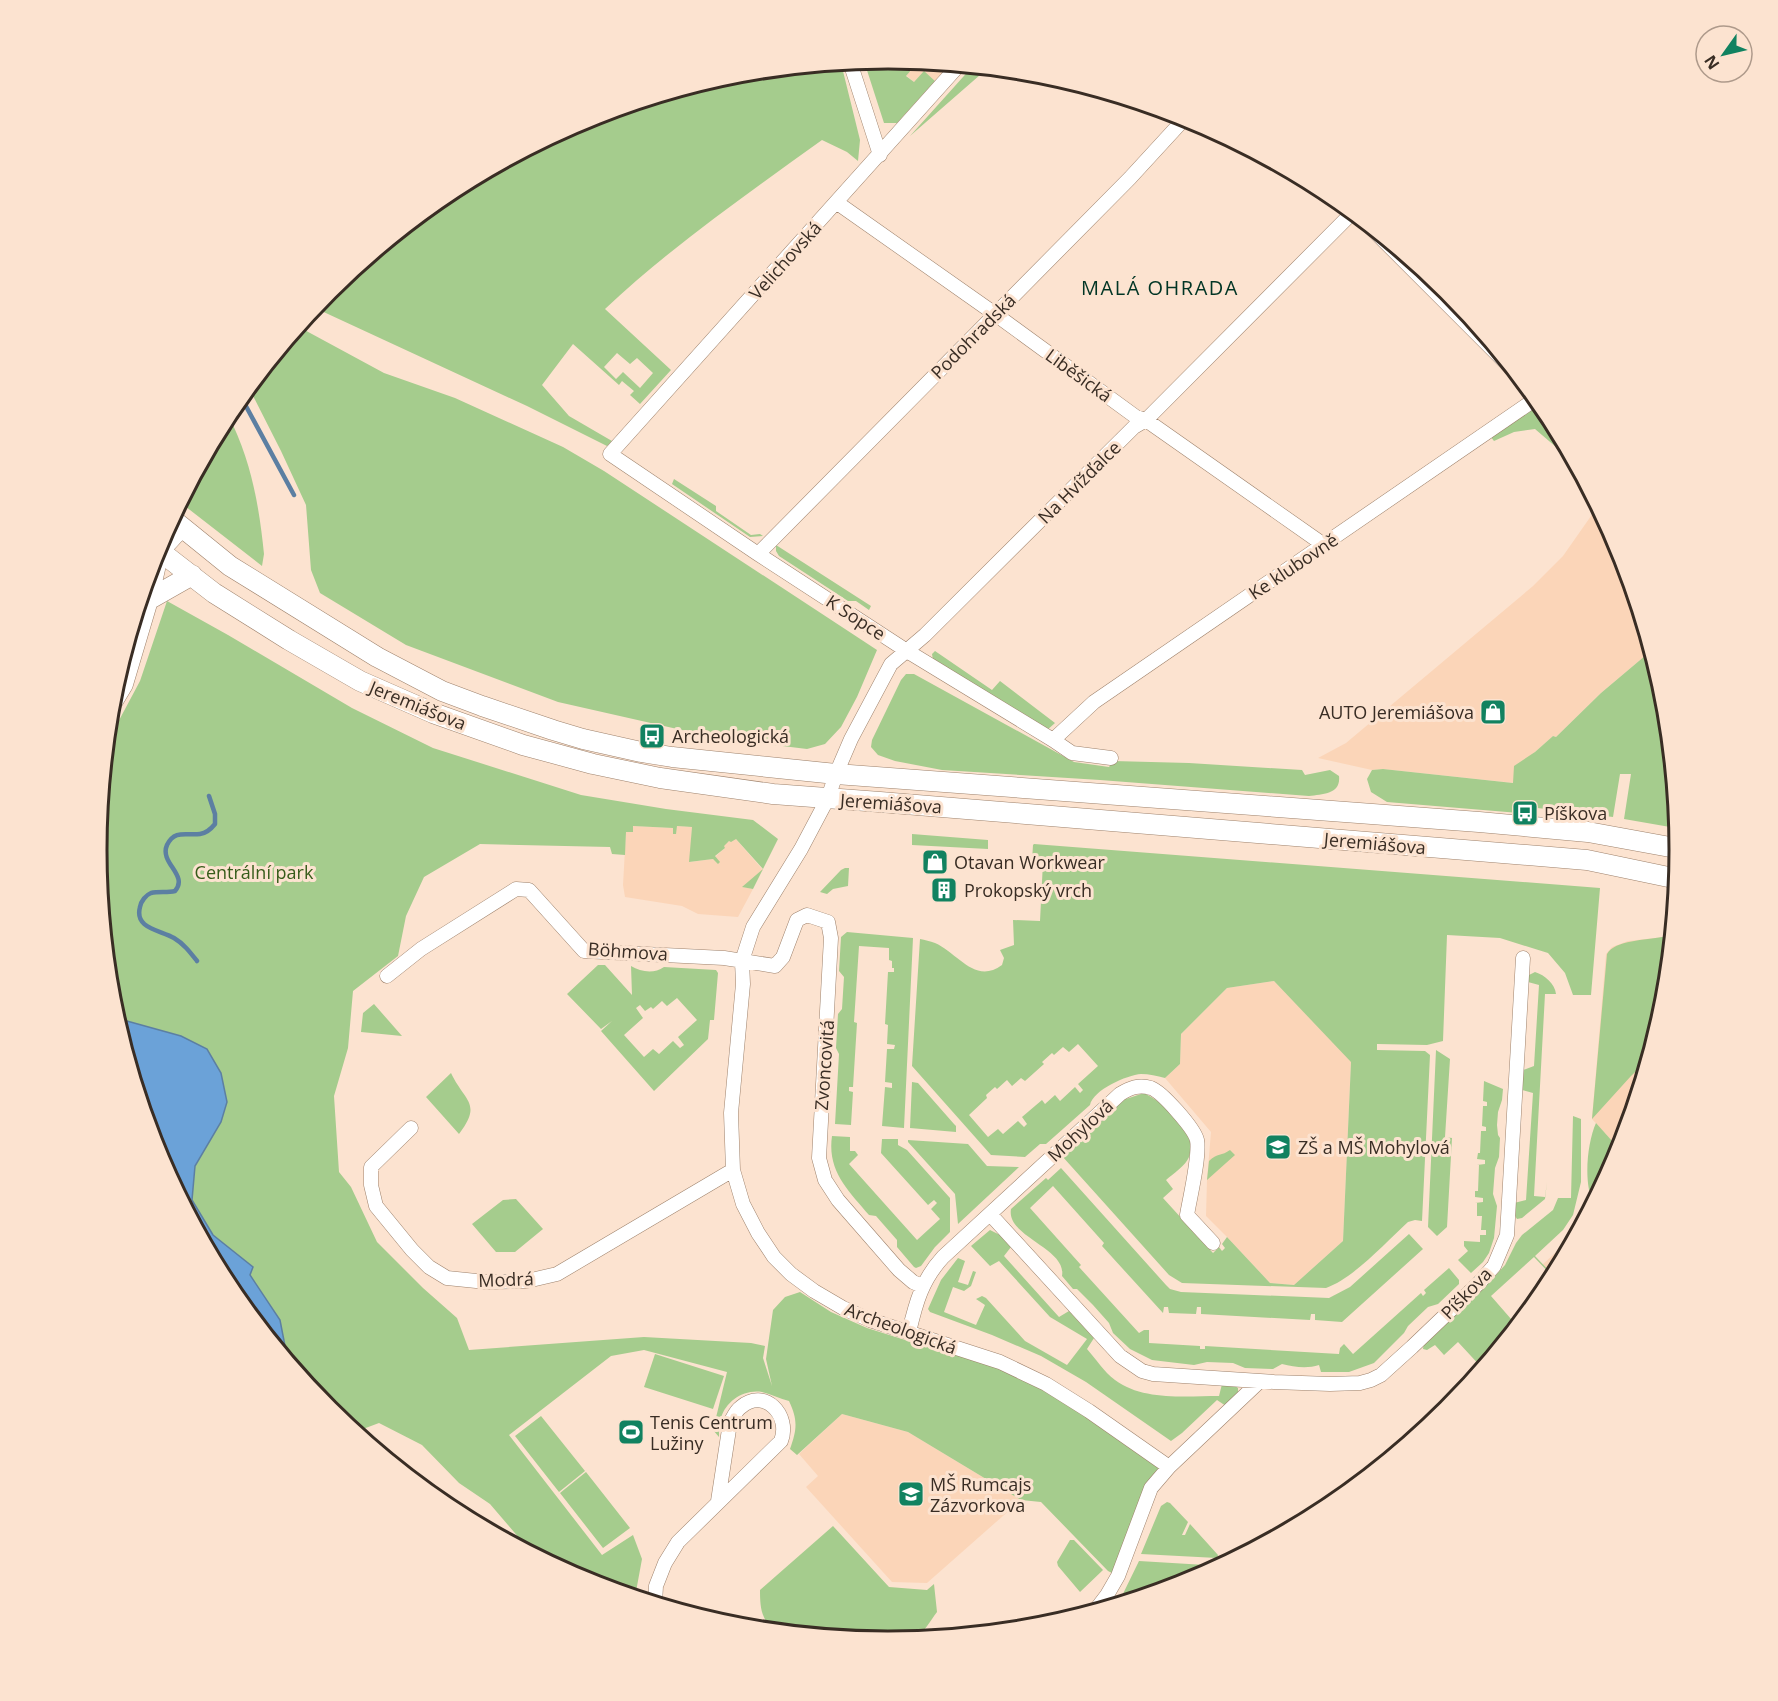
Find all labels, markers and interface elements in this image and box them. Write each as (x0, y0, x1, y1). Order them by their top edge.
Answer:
north arrow (1694, 24, 1754, 84)
text: N (1699, 51, 1724, 74)
street label: Velichovská (743, 216, 827, 304)
district label: MALÁ OHRADA (1081, 274, 1239, 301)
street label: Podohradská (925, 288, 1021, 384)
street label: Liběšická (1041, 343, 1117, 407)
street label: Na Hvížďalce (1032, 435, 1126, 529)
street label: Ke klubovně (1244, 527, 1342, 605)
street label: K Sopce (822, 589, 890, 645)
street label: Jeremiášova (364, 674, 470, 735)
shop icon: AUTO Jeremiášova (1478, 697, 1508, 727)
place label: AUTO Jeremiášova (1319, 700, 1474, 724)
bus stop icon: Archeologická (637, 721, 667, 751)
place label: Archeologická (672, 724, 789, 748)
street label: Jeremiášova (837, 787, 943, 819)
bus stop icon: Píškova (1510, 798, 1540, 828)
place label: Píškova (1544, 801, 1607, 825)
street label: Jeremiášova (1321, 826, 1427, 859)
shop icon: Otavan Workwear (920, 847, 950, 877)
place label: Otavan Workwear (954, 850, 1105, 874)
park label: Centrální park (195, 860, 314, 884)
building icon: Prokopský vrch (929, 875, 959, 905)
place label: Prokopský vrch (964, 878, 1092, 902)
street label: Böhmova (587, 936, 669, 966)
street label: Zvoncovitá (809, 1019, 839, 1111)
street label: Mohylová (1042, 1093, 1118, 1167)
school or university icon: ZŠ a MŠ Mohylová (1263, 1132, 1293, 1162)
place label: ZŠ a MŠ Mohylová (1298, 1135, 1450, 1159)
street label: Píškova (1435, 1262, 1497, 1324)
street label: Modrá (478, 1266, 534, 1292)
street label: Archeologická (842, 1297, 960, 1359)
place label: Tenis Centrum Lužiny (650, 1410, 773, 1455)
sports icon: Tenis Centrum Lužiny (616, 1417, 646, 1447)
place label: MŠ Rumcajs Zázvorkova (930, 1472, 1031, 1517)
school or university icon: MŠ Rumcajs Zázvorkova (896, 1479, 926, 1509)

